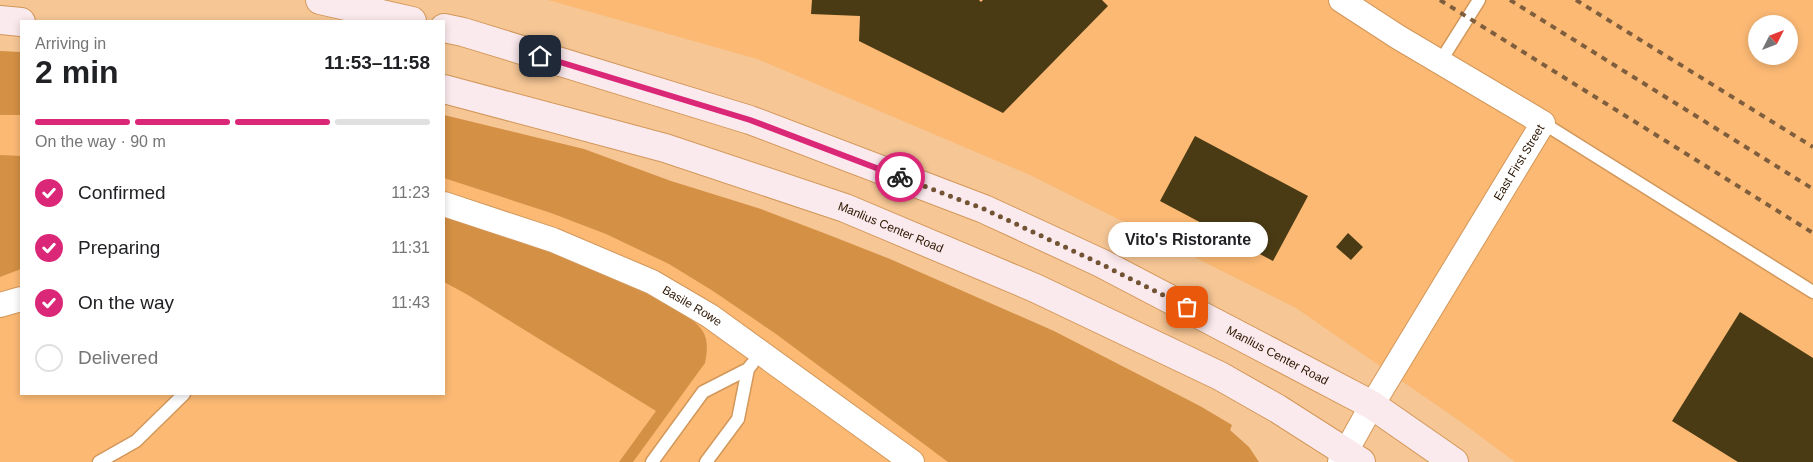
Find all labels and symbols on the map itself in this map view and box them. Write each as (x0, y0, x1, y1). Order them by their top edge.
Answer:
north arrow (1748, 15, 1798, 65)
pin (519, 35, 561, 77)
street label: East First Street (1491, 121, 1548, 203)
courier (875, 152, 925, 202)
street label: Manlius Center Road (836, 199, 945, 256)
callout: Vito's Ristorante (1107, 222, 1267, 257)
street label: Basile Rowe (660, 283, 725, 329)
pin (1166, 286, 1208, 328)
street label: Manlius Center Road (1224, 323, 1331, 388)

